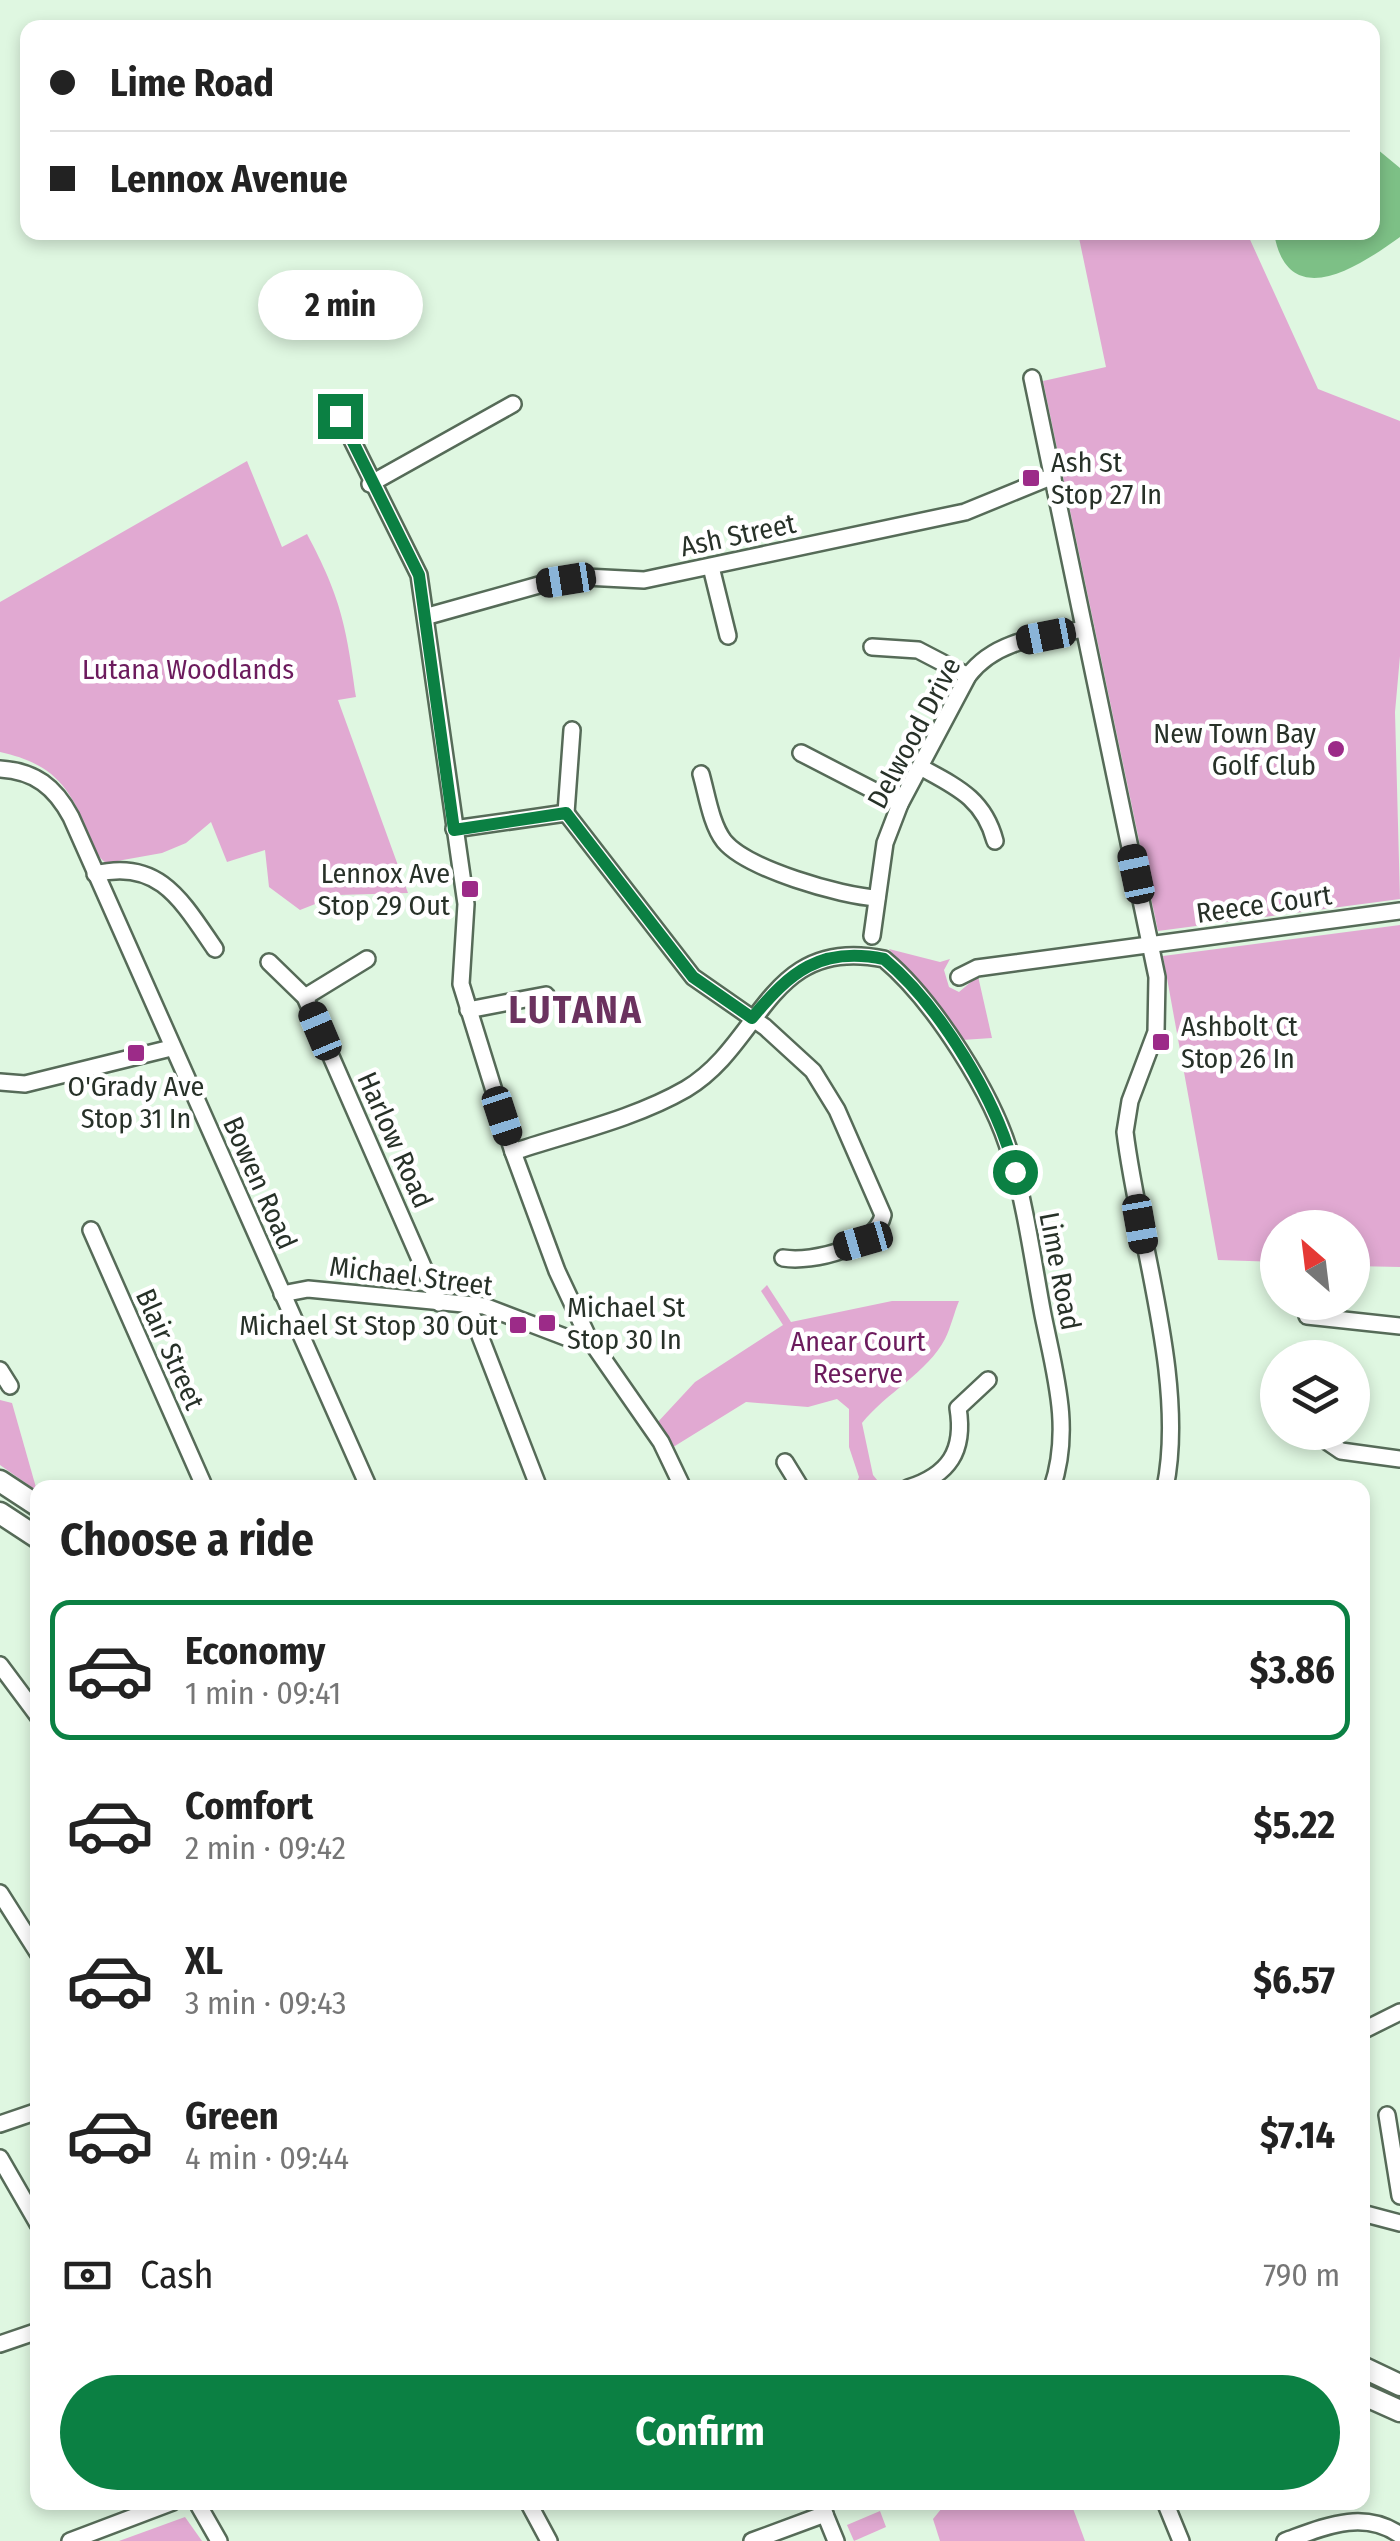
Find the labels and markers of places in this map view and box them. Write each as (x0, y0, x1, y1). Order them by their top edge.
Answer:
place label: Ash St Stop 27 In (1051, 446, 1162, 511)
marker: Ash St Stop 27 In (1020, 467, 1042, 489)
place label: New Town Bay Golf Club (1153, 717, 1317, 782)
marker: New Town Bay Golf Club (1325, 738, 1347, 760)
place label: Lennox Ave Stop 29 Out (317, 857, 451, 922)
marker: Lennox Ave Stop 29 Out (459, 878, 481, 900)
place label: Ashbolt Ct Stop 26 In (1181, 1010, 1299, 1075)
marker: Ashbolt Ct Stop 26 In (1150, 1031, 1172, 1053)
marker: O'Grady Ave Stop 31 In (125, 1042, 147, 1064)
place label: O'Grady Ave Stop 31 In (68, 1070, 204, 1135)
place label: Michael St Stop 30 In (567, 1291, 686, 1356)
place label: Michael St Stop 30 Out (239, 1309, 499, 1342)
marker: Michael St Stop 30 In (536, 1312, 558, 1334)
marker: Michael St Stop 30 Out (507, 1314, 529, 1336)

